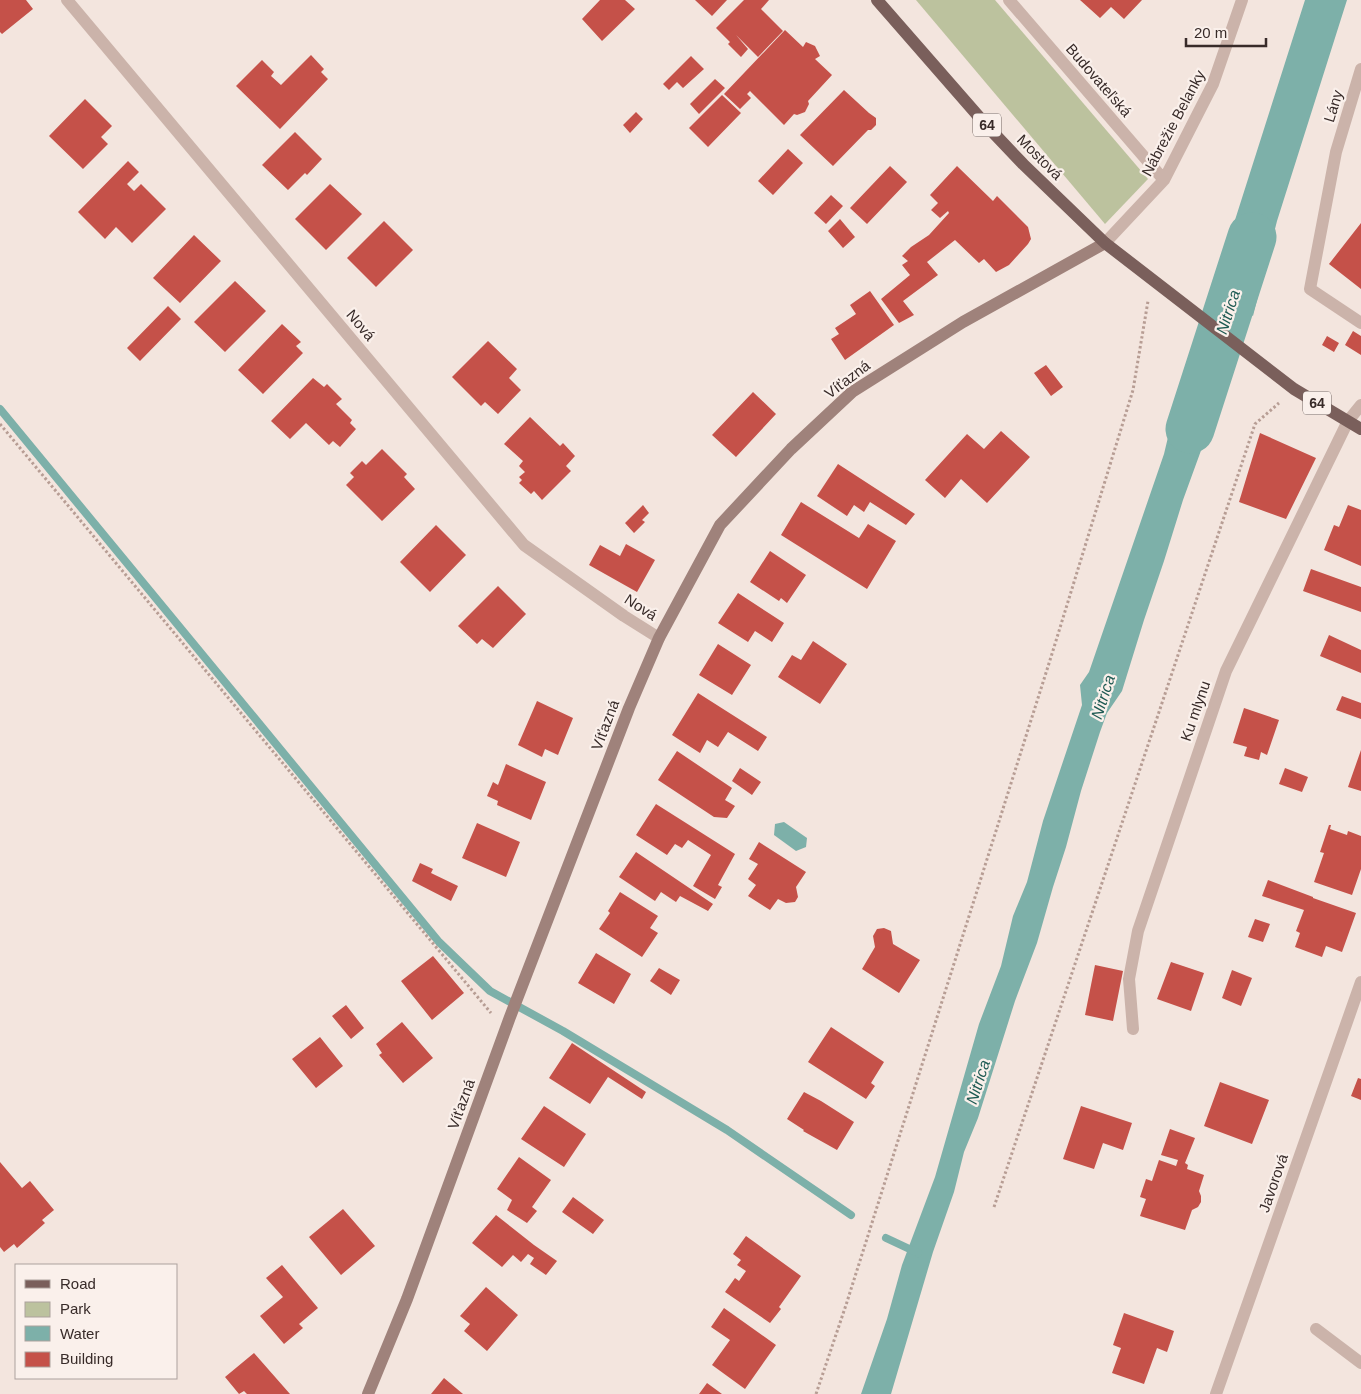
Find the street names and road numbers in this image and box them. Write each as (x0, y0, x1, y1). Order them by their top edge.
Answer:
street label: Budovateľská (1063, 40, 1136, 120)
street label: Nábrežie Belanky (1138, 67, 1208, 179)
street label: Lány (1320, 87, 1346, 124)
road number: 64 (973, 114, 1001, 136)
street label: Mostová (1014, 131, 1067, 184)
street label: Nová (343, 306, 379, 344)
street label: Víťazná (821, 356, 874, 402)
road number: 64 (1303, 392, 1331, 414)
street label: Nová (622, 590, 661, 624)
street label: Ku mlynu (1177, 679, 1213, 743)
street label: Víťazná (588, 697, 623, 752)
street label: Víťazná (444, 1076, 478, 1131)
street label: Javorová (1255, 1151, 1291, 1215)

